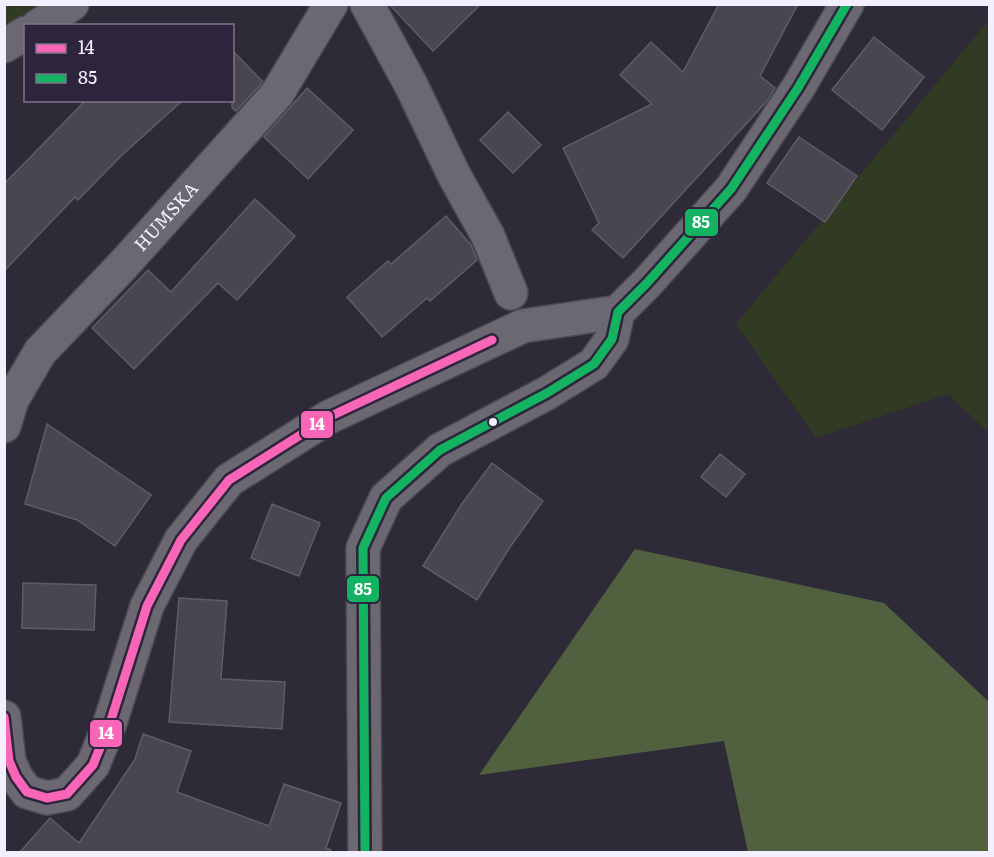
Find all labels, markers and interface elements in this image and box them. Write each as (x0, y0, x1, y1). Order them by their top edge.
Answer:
legend (24, 24, 234, 102)
text: 14 (78, 33, 95, 60)
text: 85 (78, 63, 97, 90)
street label: HUMSKA (127, 175, 204, 256)
line badge: 85 (684, 208, 719, 237)
text: 85 (692, 209, 710, 233)
line badge: 14 (300, 410, 334, 439)
text: 14 (309, 411, 325, 435)
unlabelled marker (487, 416, 499, 428)
line badge: 85 (346, 575, 380, 603)
text: 85 (354, 576, 372, 600)
line badge: 14 (89, 719, 123, 748)
text: 14 (98, 720, 114, 744)

